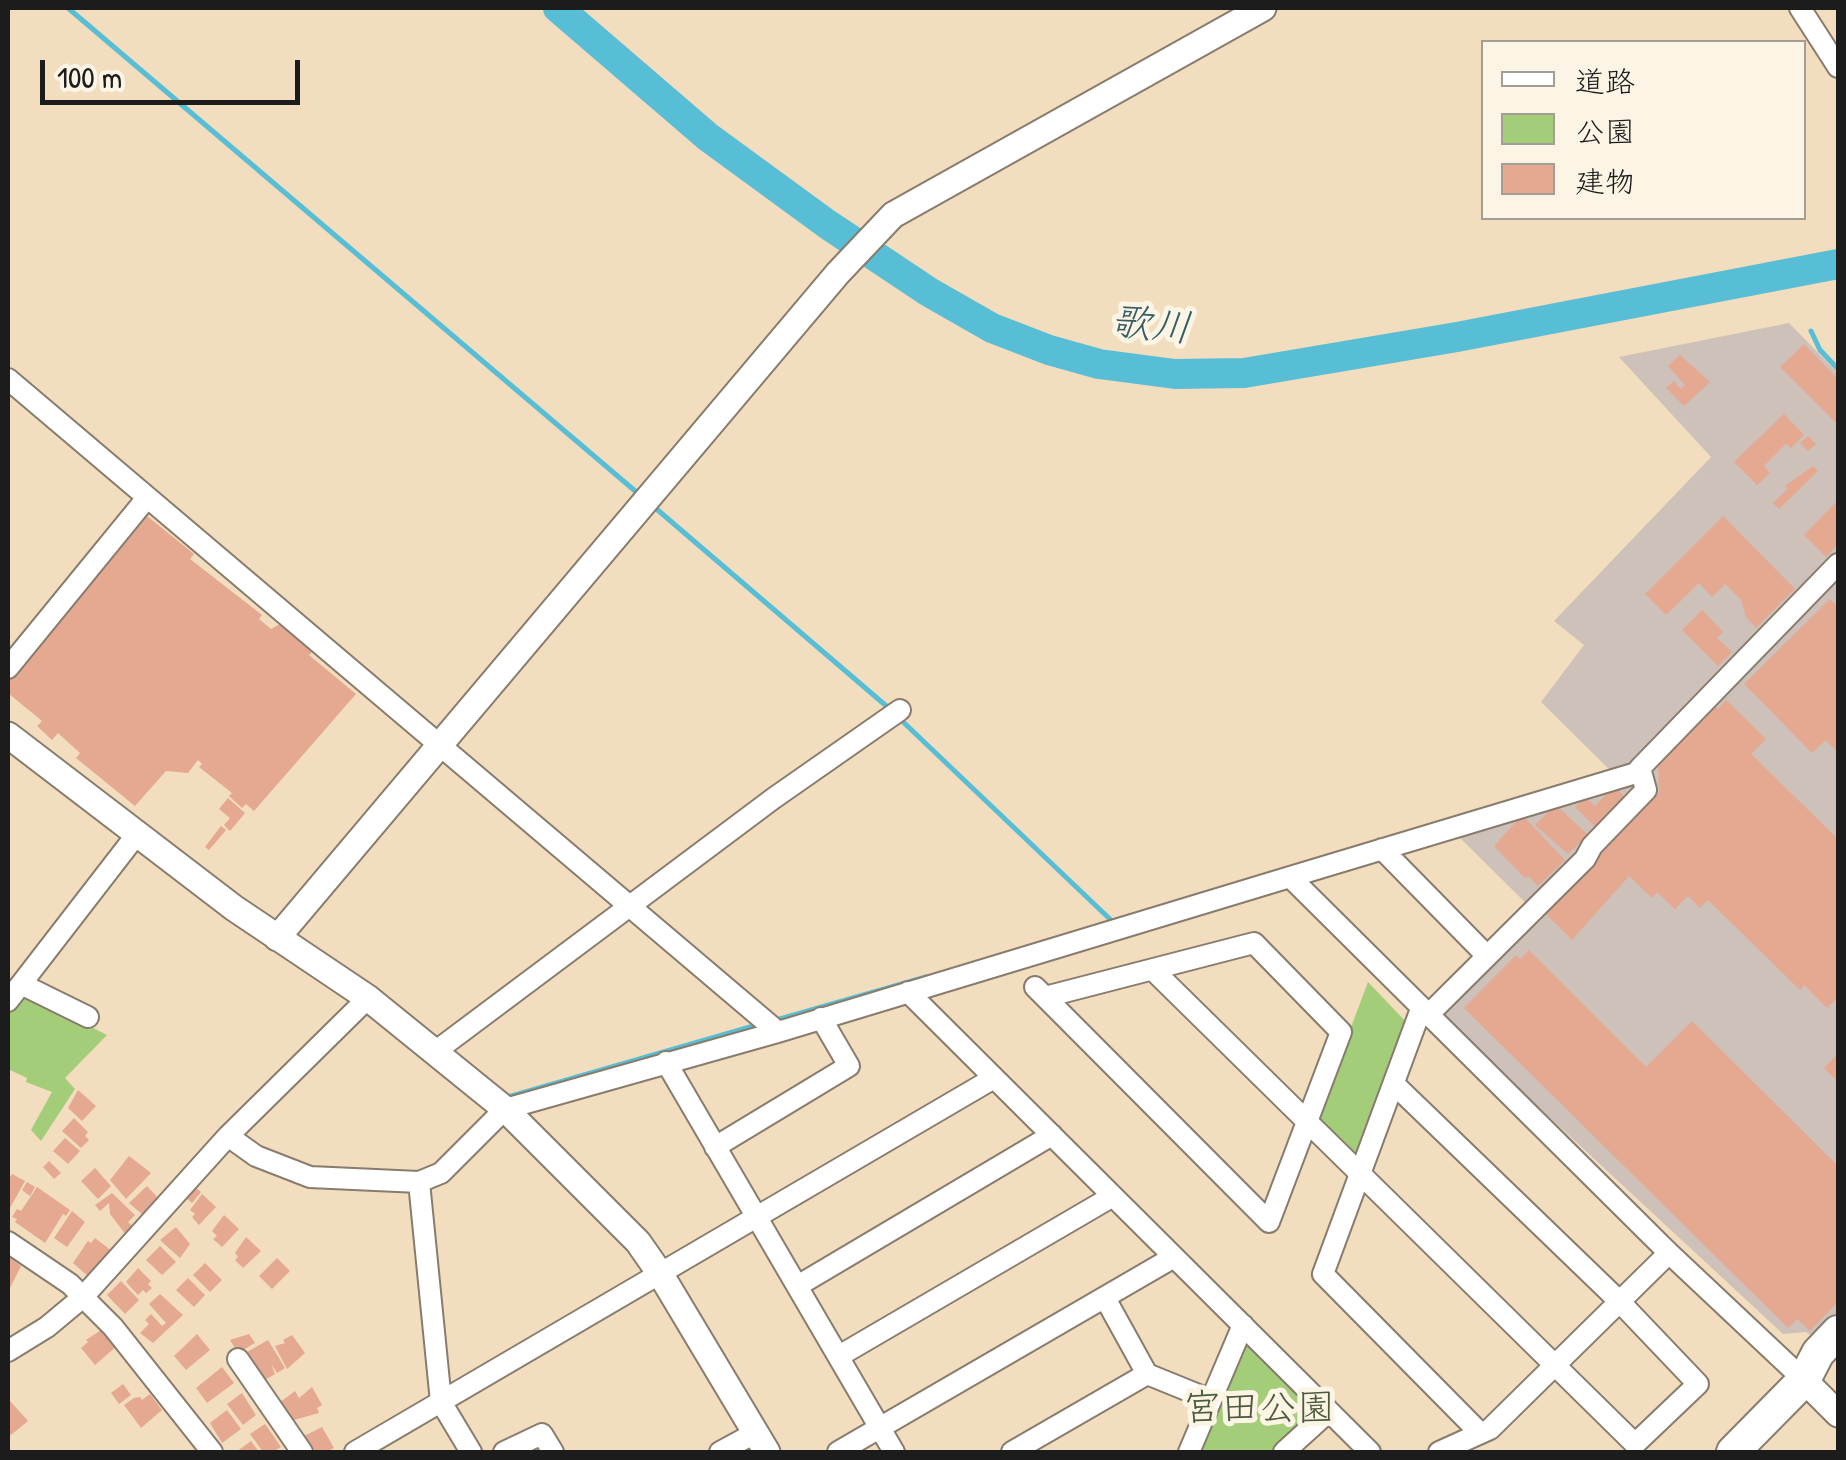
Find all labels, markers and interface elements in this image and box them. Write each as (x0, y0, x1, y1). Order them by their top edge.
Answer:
scale bar (45, 40, 305, 102)
legend (1481, 40, 1806, 220)
text: 100 m (57, 57, 122, 97)
text: 道路 (1575, 61, 1635, 101)
text: 公園 (1575, 111, 1635, 151)
text: 建物 (1575, 161, 1635, 201)
water label: 歌川 (1109, 299, 1193, 355)
park label: 宮田公園 (1183, 1387, 1335, 1433)

